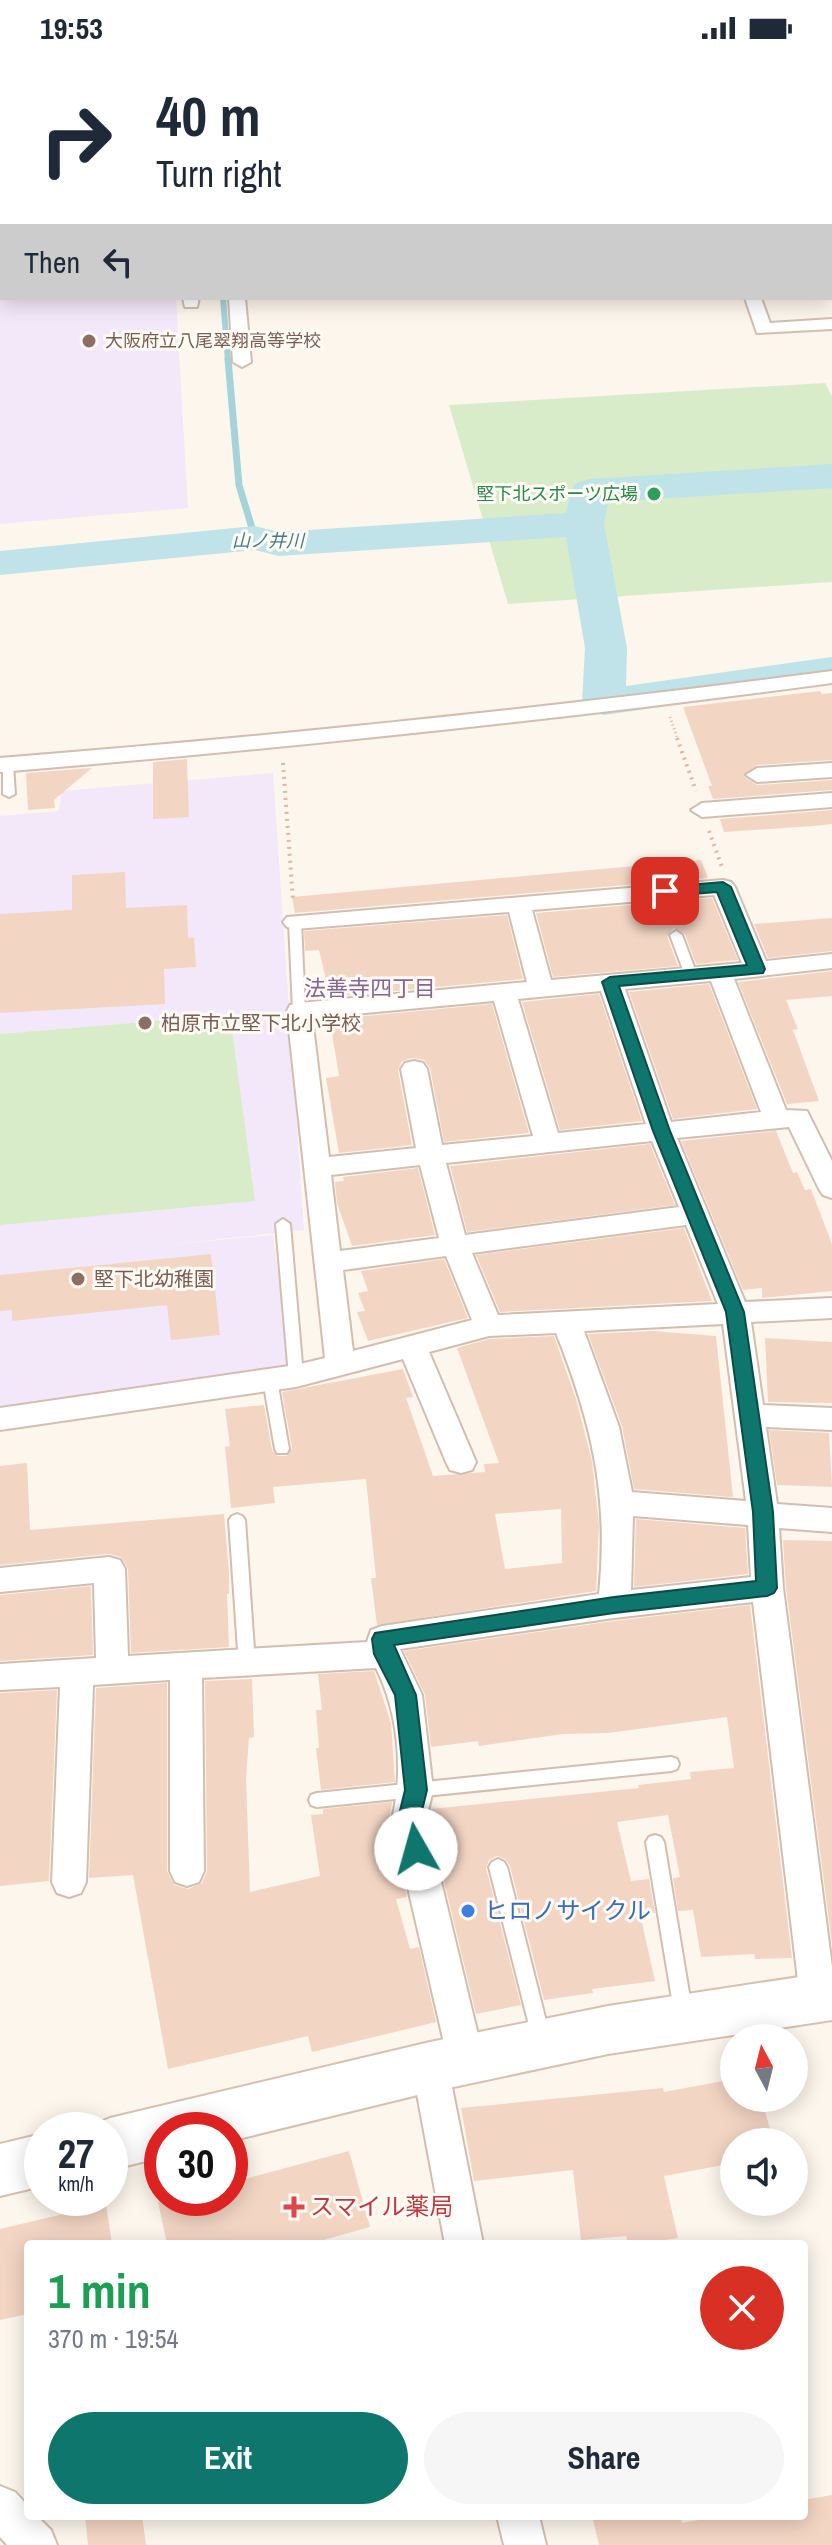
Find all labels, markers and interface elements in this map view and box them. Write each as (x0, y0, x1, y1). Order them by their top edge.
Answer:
text: 19:53 (40, 8, 103, 48)
text: 40 m (156, 78, 261, 153)
icon: right (24, 88, 128, 192)
text: Turn right (156, 150, 281, 198)
icon: left (96, 240, 140, 284)
text: Then (24, 242, 80, 282)
place label: 大阪府立八尾翠翔高等学校 (105, 328, 321, 353)
marker: 大阪府立八尾翠翔高等学校 (80, 332, 98, 350)
place label: 堅下北スポーツ広場 (476, 481, 638, 506)
marker: 堅下北スポーツ広場 (645, 485, 663, 503)
water label: 山ノ井川 (232, 528, 306, 553)
pin (631, 857, 699, 925)
icon: arrive (643, 869, 687, 913)
district label: 法善寺四丁目 (304, 973, 436, 1003)
place label: 柏原市立堅下北小学校 (161, 1009, 361, 1036)
marker: 柏原市立堅下北小学校 (136, 1014, 154, 1032)
place label: 堅下北幼稚園 (94, 1265, 214, 1292)
marker: 堅下北幼稚園 (69, 1270, 87, 1288)
position arrow (374, 1807, 458, 1891)
place label: ヒロノサイクル (484, 1894, 651, 1926)
marker: ヒロノサイクル (459, 1902, 477, 1920)
north arrow (720, 2024, 808, 2112)
map controls (720, 2024, 808, 2216)
speed limit sign: 30 (144, 2112, 248, 2216)
text: 27 (58, 2127, 94, 2180)
button: sound (720, 2128, 808, 2216)
text: km/h (58, 2170, 94, 2197)
place label: スマイル薬局 (310, 2190, 453, 2222)
marker: スマイル薬局 (285, 2198, 303, 2216)
text: 1 min (48, 2258, 151, 2323)
button: close (700, 2266, 784, 2350)
text: 370 m · 19:54 (48, 2321, 178, 2356)
button: Exit (48, 2412, 408, 2504)
button: Share (424, 2412, 784, 2504)

